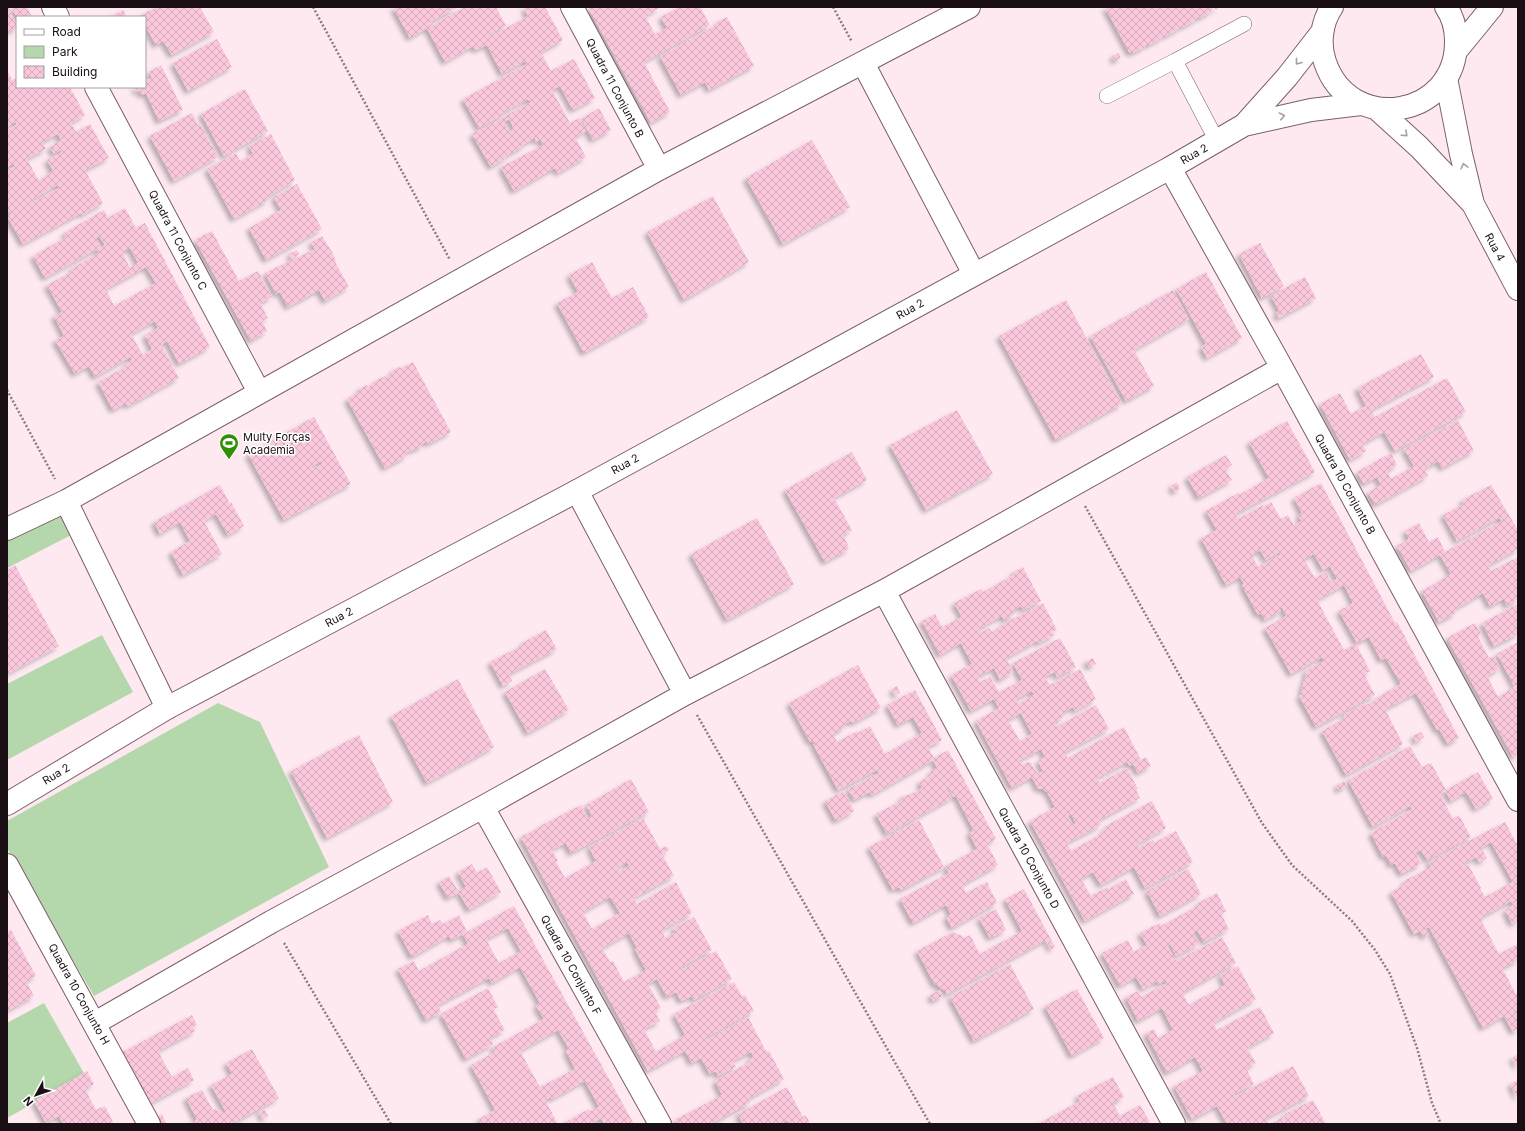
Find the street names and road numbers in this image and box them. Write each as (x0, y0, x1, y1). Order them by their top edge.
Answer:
street label: Quadra 11 Conjunto B (583, 36, 647, 140)
street label: Rua 2 (1178, 141, 1210, 167)
street label: Quadra 11 Conjunto C (146, 188, 210, 292)
street label: Rua 4 (1482, 230, 1508, 264)
street label: Rua 2 (894, 296, 926, 322)
street label: Quadra 10 Conjunto B (1312, 431, 1378, 537)
street label: Rua 2 (609, 451, 641, 477)
street label: Rua 2 (323, 604, 355, 630)
street label: Rua 2 (40, 760, 72, 788)
street label: Quadra 10 Conjunto D (995, 805, 1063, 911)
street label: Quadra 10 Conjunto F (538, 913, 604, 1017)
street label: Quadra 10 Conjunto H (45, 941, 113, 1047)

